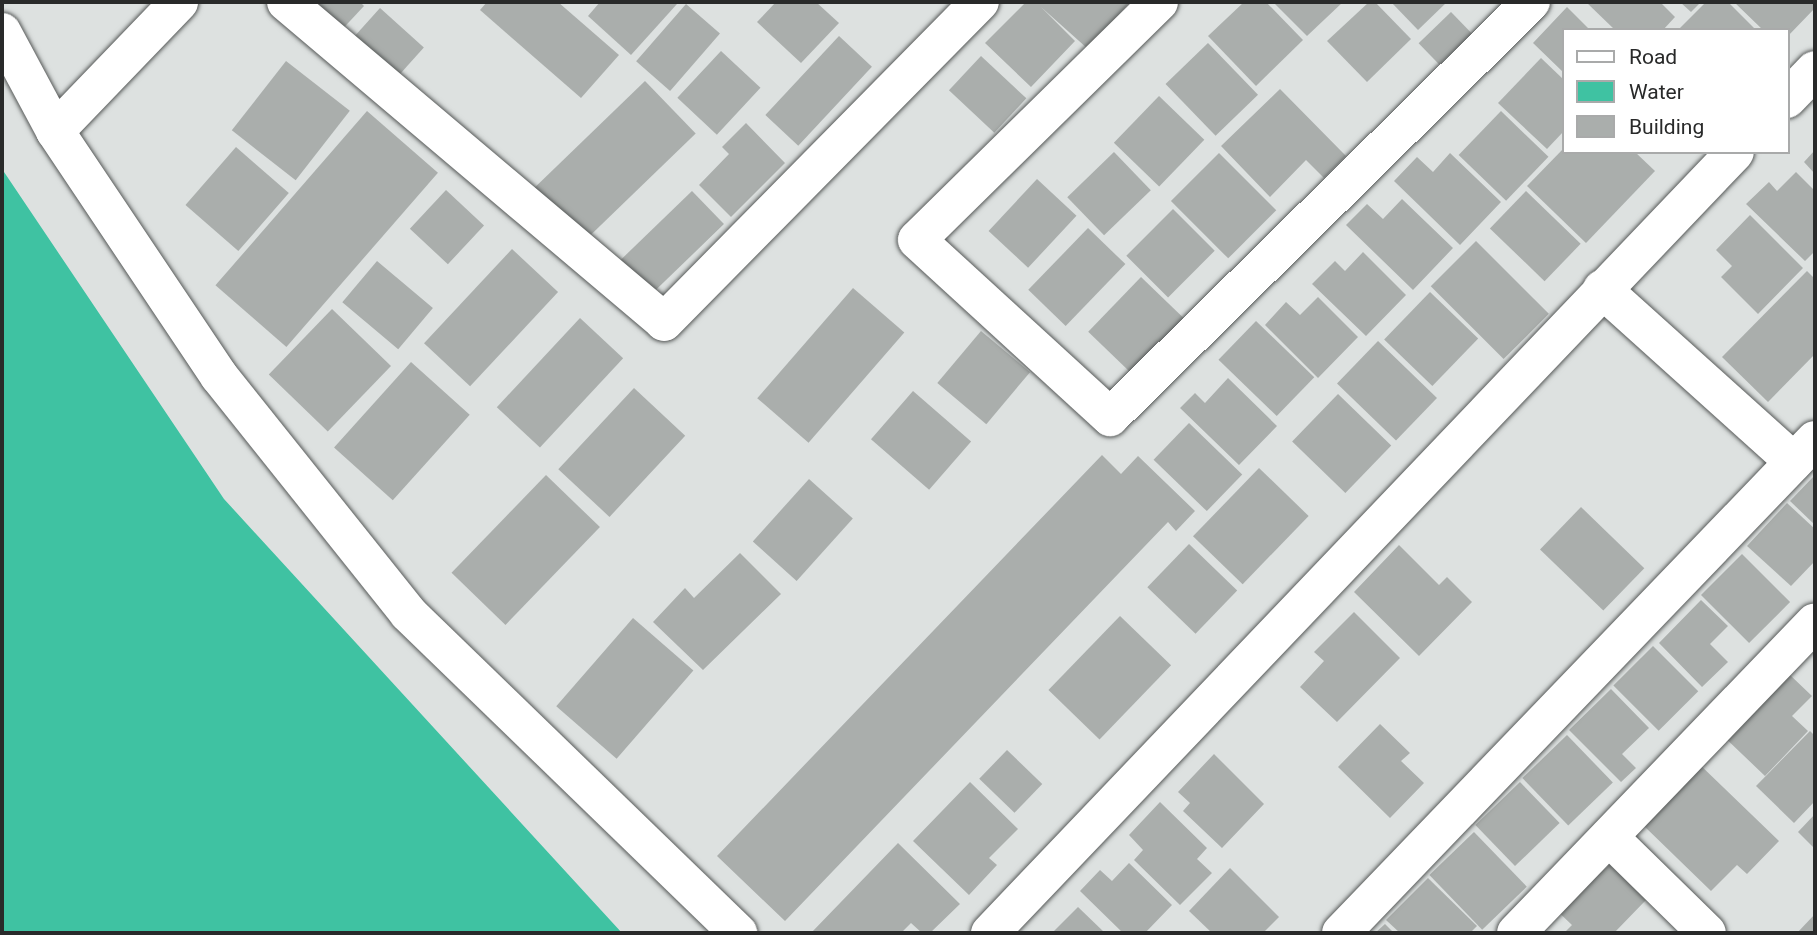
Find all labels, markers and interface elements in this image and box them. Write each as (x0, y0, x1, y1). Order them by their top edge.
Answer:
legend (1562, 28, 1789, 154)
text: Road (1629, 45, 1677, 69)
text: Water (1629, 80, 1684, 104)
text: Building (1629, 115, 1704, 139)

